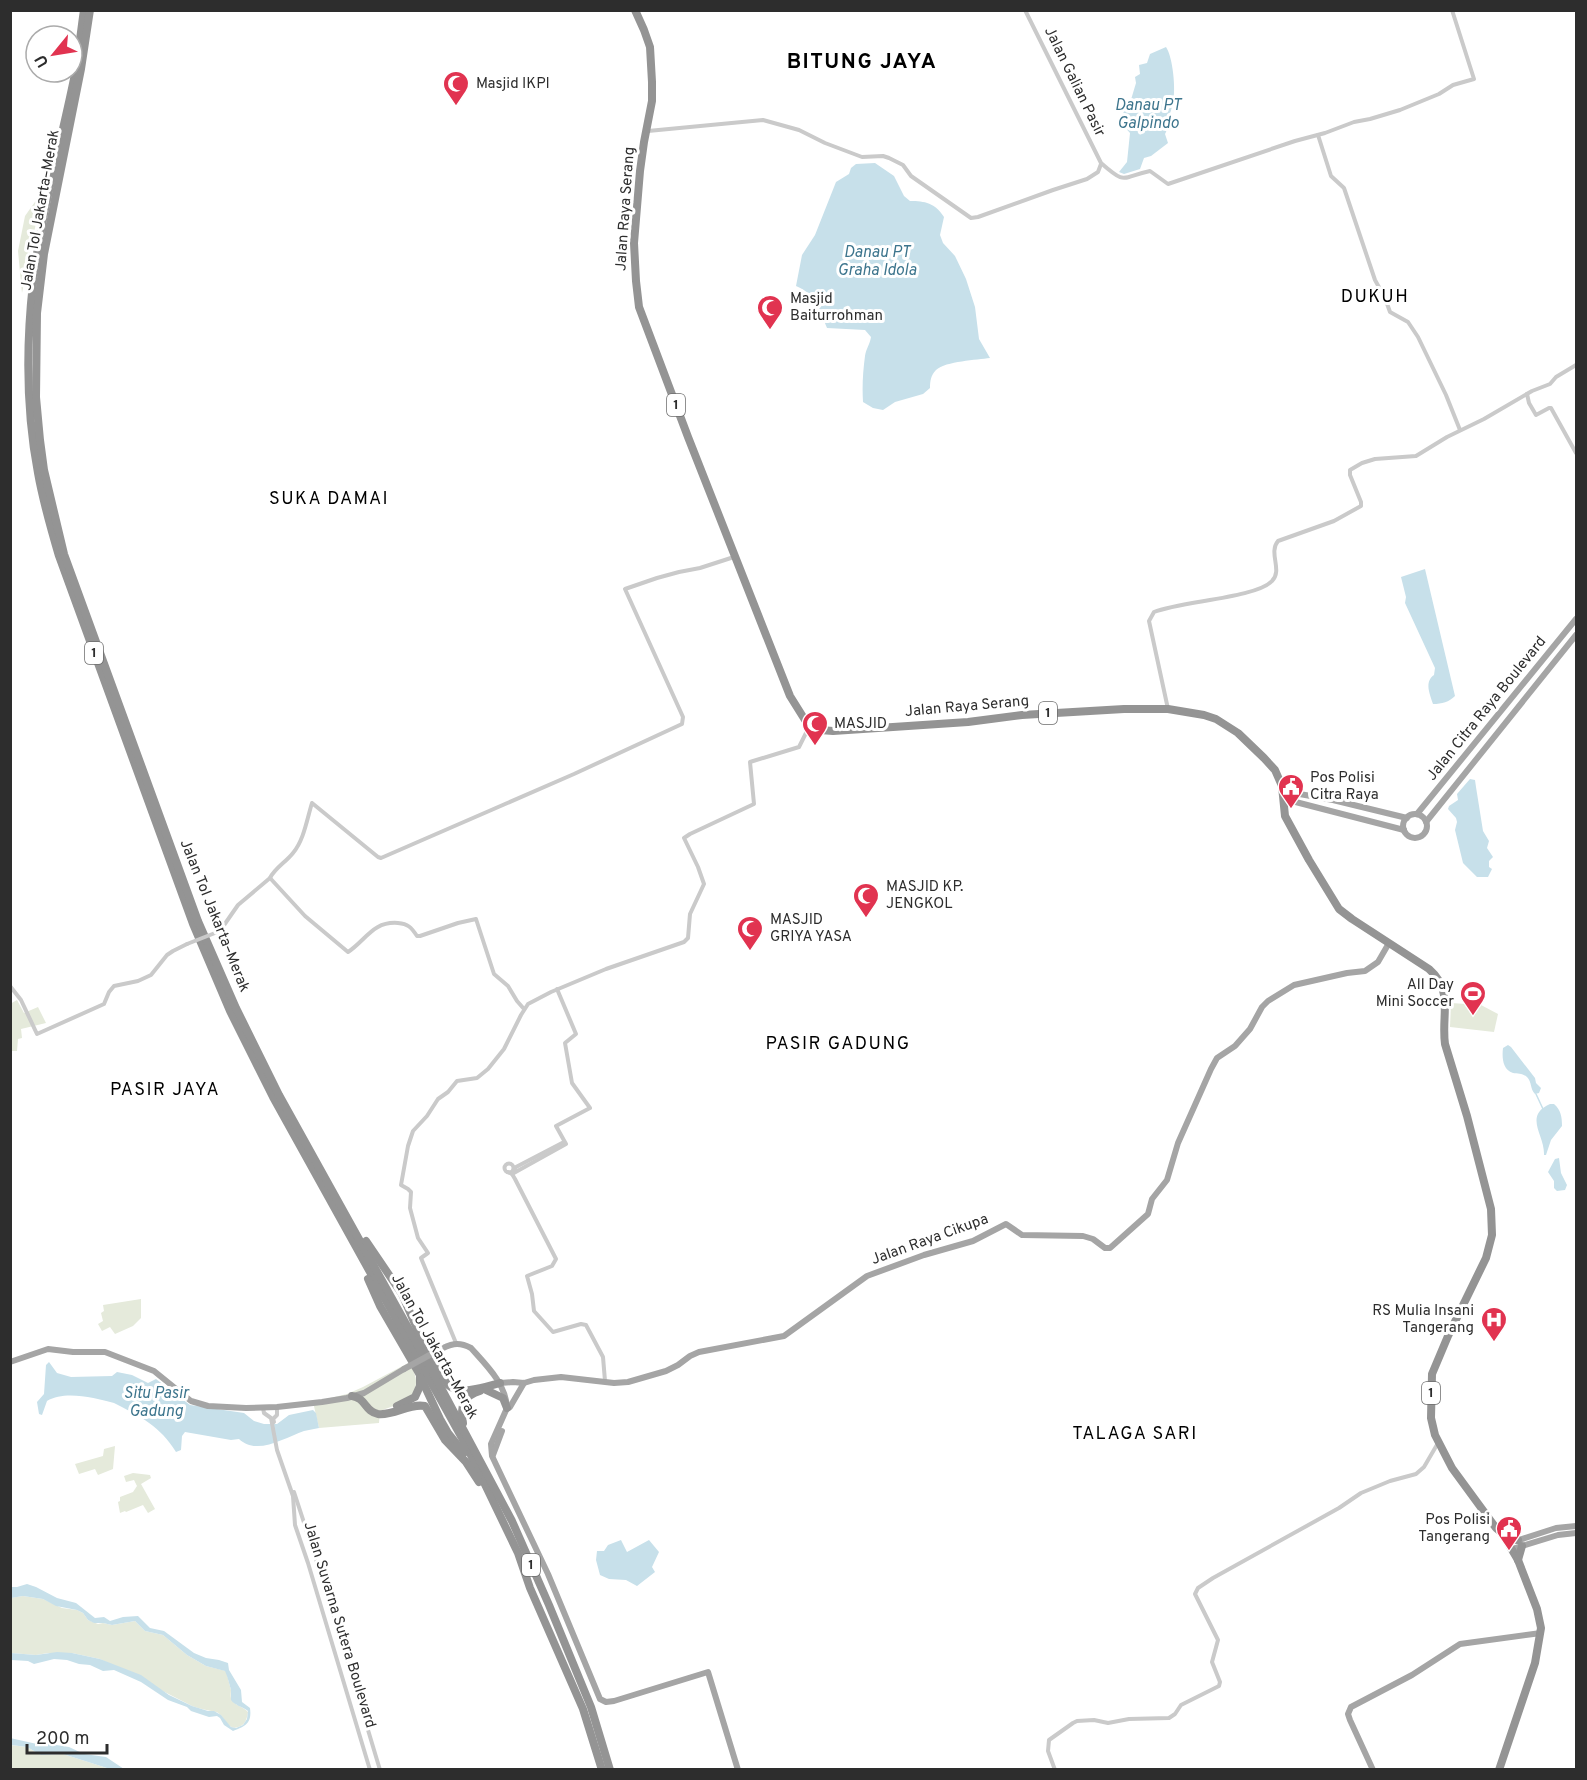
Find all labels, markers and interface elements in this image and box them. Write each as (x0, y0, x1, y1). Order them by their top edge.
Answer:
north arrow (24, 24, 84, 84)
street label: Jalan Galian Pasir (1039, 24, 1109, 140)
district label: BITUNG JAYA (787, 49, 937, 76)
text: U (31, 51, 54, 70)
mosque icon: Masjid IKPI (441, 69, 471, 107)
place label: Masjid IKPI (476, 75, 550, 94)
water label: Danau PT Galpindo (1115, 96, 1183, 134)
street label: Jalan Tol Jakarta–Merak (17, 128, 65, 292)
street label: Jalan Raya Serang (612, 146, 640, 272)
water label: Danau PT Graha Idola (838, 243, 917, 281)
district label: DUKUH (1341, 286, 1409, 309)
place label: Masjid Baiturrohman (790, 290, 883, 326)
mosque icon: Masjid Baiturrohman (755, 293, 785, 331)
road number: 1 (667, 394, 685, 416)
district label: SUKA DAMAI (269, 488, 389, 511)
street label: Jalan Citra Raya Boulevard (1423, 633, 1551, 785)
road number: 1 (85, 642, 103, 664)
street label: Jalan Raya Serang (904, 692, 1030, 722)
road number: 1 (1039, 702, 1057, 724)
mosque icon: MASJID (800, 709, 830, 747)
place label: MASJID (834, 715, 887, 734)
place label: Pos Polisi Citra Raya (1310, 769, 1379, 805)
public building icon: Pos Polisi Citra Raya (1276, 772, 1306, 810)
street label: Jalan Tol Jakarta–Merak (175, 837, 253, 995)
place label: MASJID KP. JENGKOL (886, 878, 963, 914)
mosque icon: MASJID KP. JENGKOL (851, 881, 881, 919)
place label: MASJID GRIYA YASA (770, 911, 852, 947)
mosque icon: MASJID GRIYA YASA (735, 914, 765, 952)
place label: All Day Mini Soccer (1376, 976, 1454, 1012)
sports icon: All Day Mini Soccer (1458, 979, 1488, 1017)
district label: PASIR GADUNG (765, 1033, 911, 1056)
district label: PASIR JAYA (110, 1079, 220, 1102)
street label: Jalan Raya Cikupa (869, 1210, 991, 1270)
street label: Jalan Tol Jakarta–Merak (386, 1271, 482, 1423)
place label: RS Mulia Insani Tangerang (1372, 1302, 1474, 1338)
hospital icon: RS Mulia Insani Tangerang (1479, 1305, 1509, 1343)
road number: 1 (1422, 1382, 1440, 1404)
water label: Situ Pasir Gadung (123, 1384, 190, 1422)
district label: TALAGA SARI (1072, 1423, 1198, 1446)
place label: Pos Polisi Tangerang (1418, 1511, 1490, 1547)
public building icon: Pos Polisi Tangerang (1494, 1514, 1524, 1552)
street label: Jalan Suvarna Sutera Boulevard (299, 1520, 379, 1730)
road number: 1 (522, 1554, 540, 1576)
scale bar (27, 1717, 106, 1755)
text: 200 m (36, 1728, 89, 1751)

